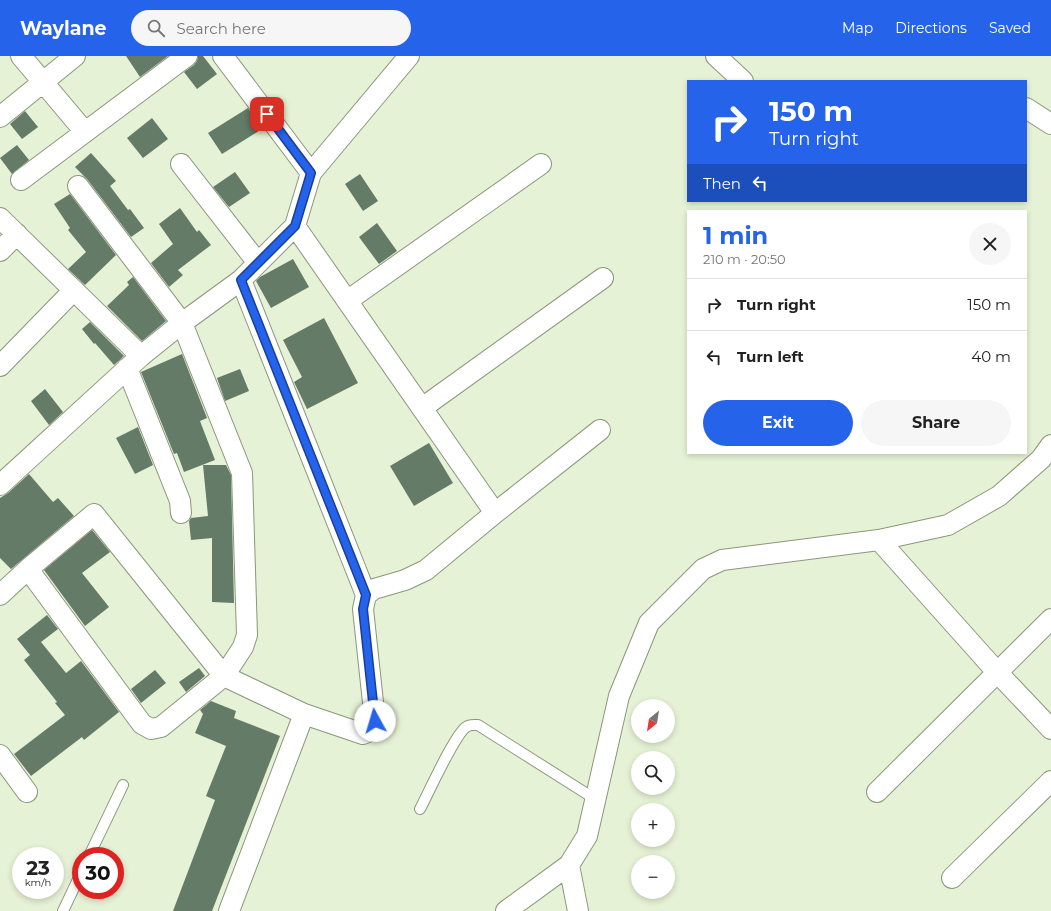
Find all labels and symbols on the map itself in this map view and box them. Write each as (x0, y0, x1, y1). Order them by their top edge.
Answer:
pin (250, 97, 284, 131)
north arrow (631, 699, 675, 743)
position arrow (354, 700, 396, 742)
speed limit sign: 30 (72, 847, 124, 899)

